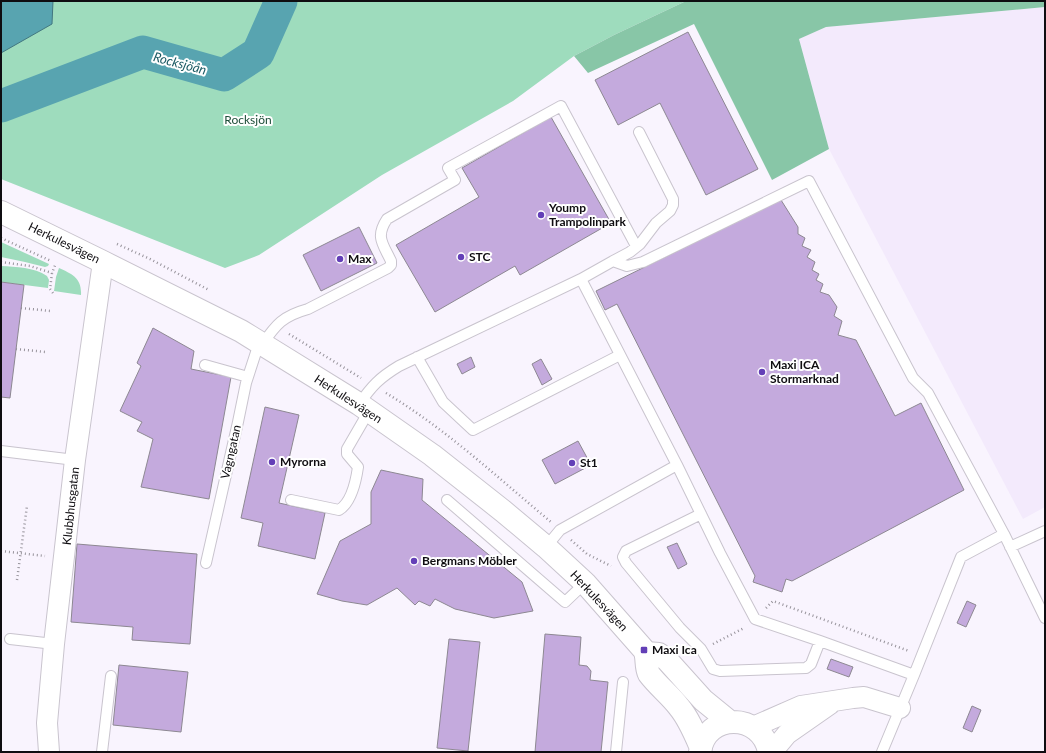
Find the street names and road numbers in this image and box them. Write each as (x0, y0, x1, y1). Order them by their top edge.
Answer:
street label: Herkulesvägen (26, 219, 103, 266)
street label: Herkulesvägen (311, 371, 385, 426)
street label: Vagngatan (217, 423, 244, 480)
street label: Klubbhusgatan (59, 466, 82, 546)
street label: Herkulesvägen (567, 567, 631, 634)

